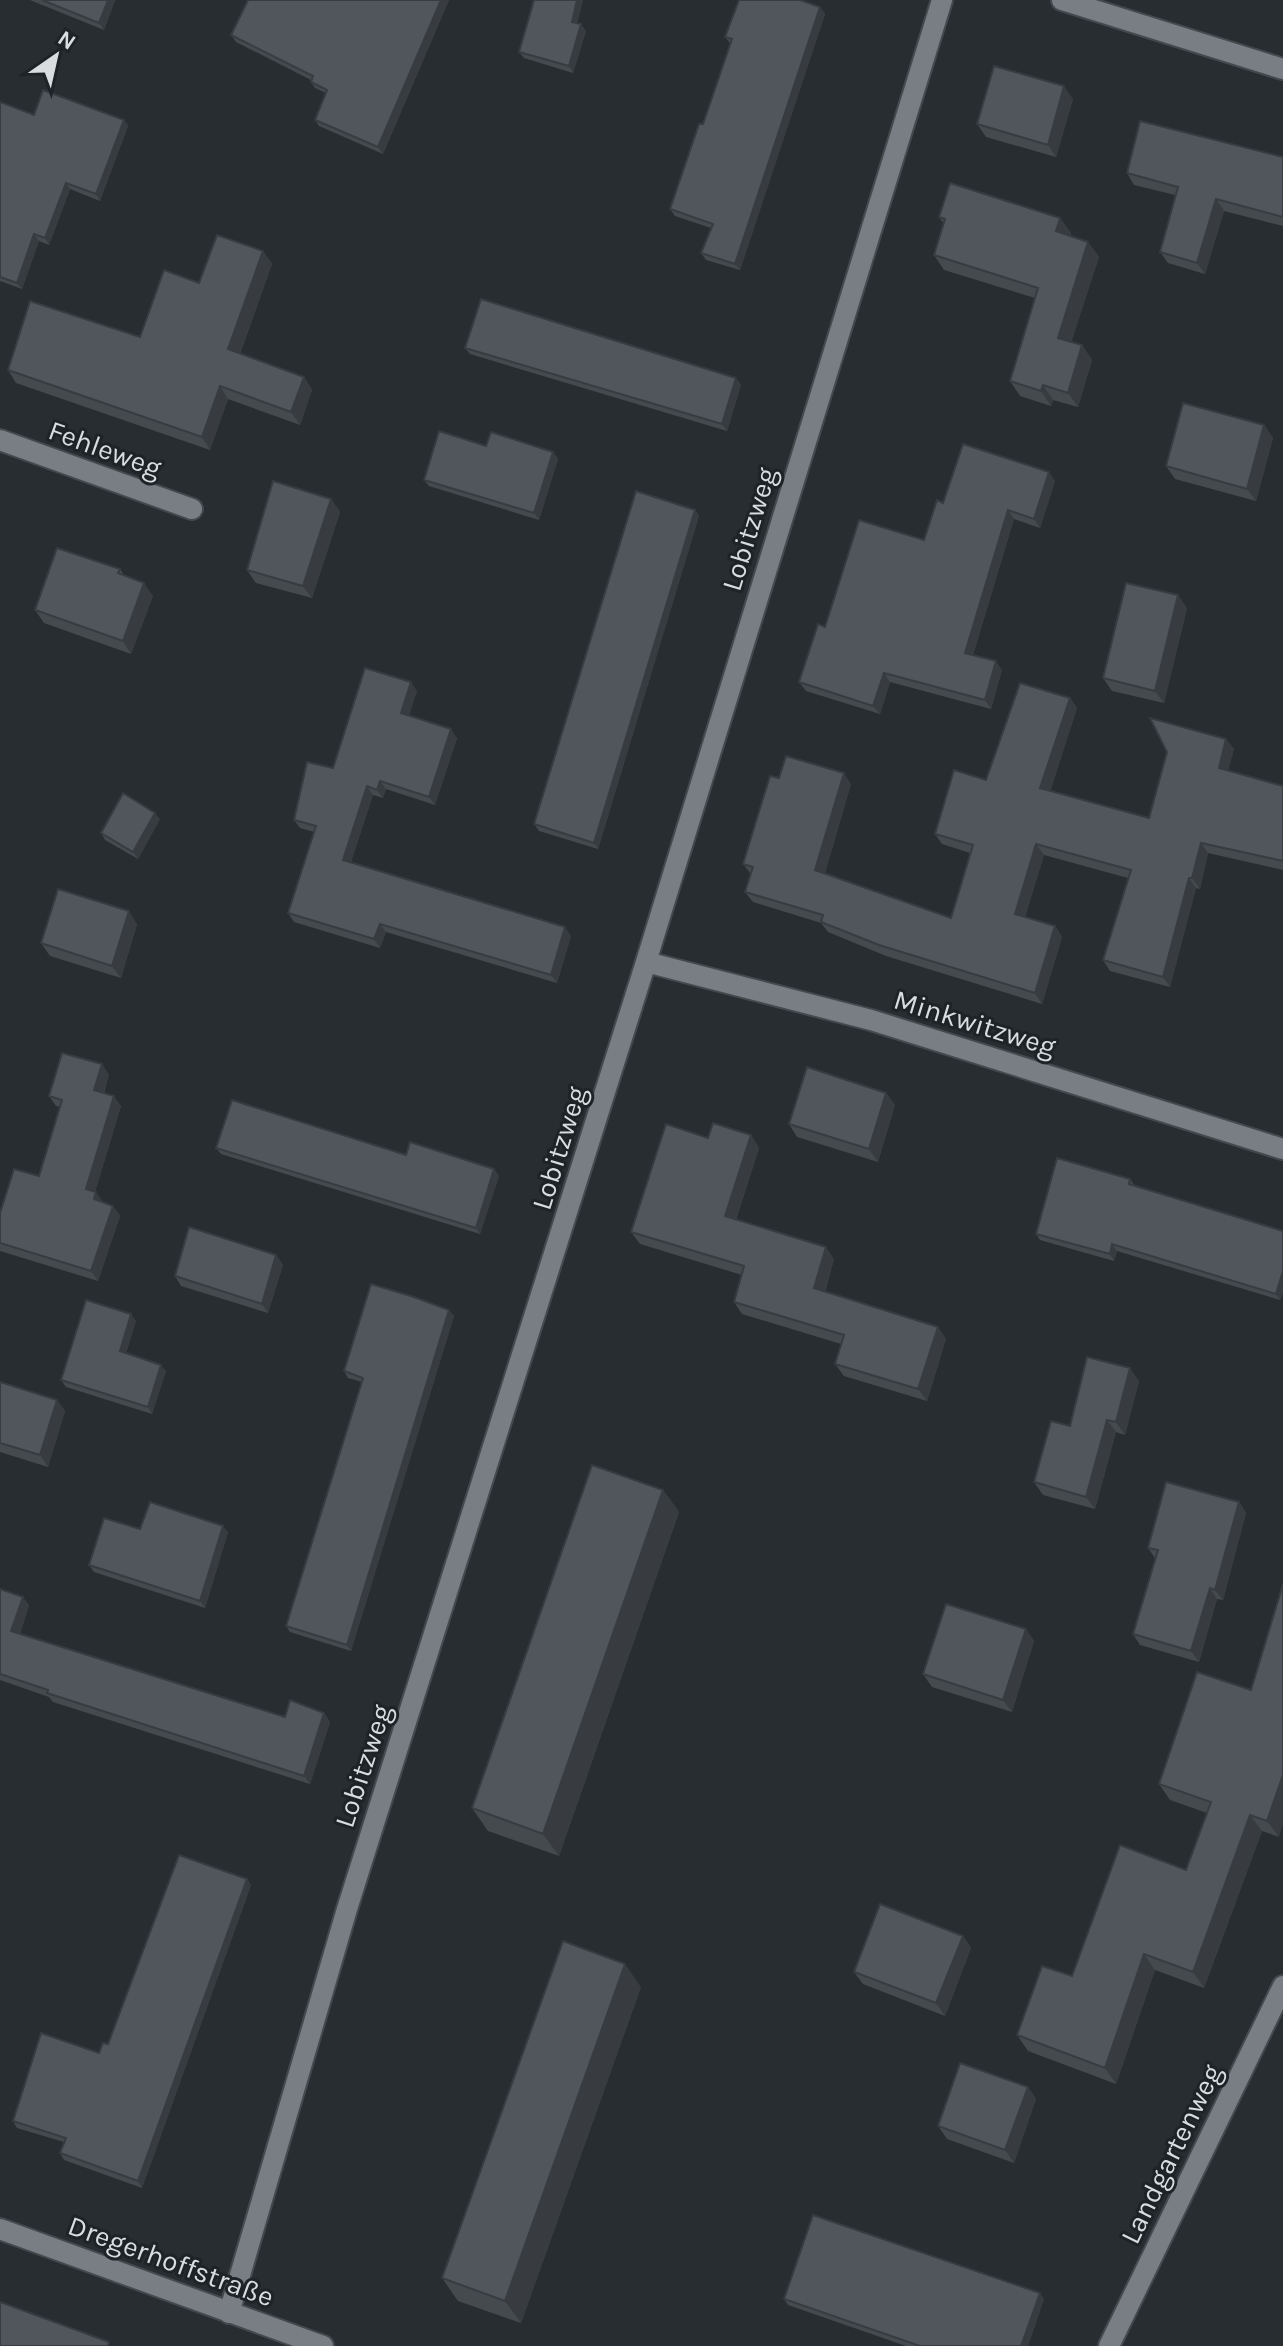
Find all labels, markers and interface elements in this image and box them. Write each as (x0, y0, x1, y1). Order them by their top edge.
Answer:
north arrow (16, 16, 96, 96)
text: N (53, 25, 80, 55)
street label: Fehleweg (44, 413, 166, 485)
street label: Lobitzweg (715, 463, 783, 595)
street label: Minkwitzweg (890, 983, 1060, 1063)
street label: Lobitzweg (525, 1082, 593, 1214)
street label: Lobitzweg (328, 1700, 398, 1832)
street label: Landgartenweg (1113, 2059, 1229, 2249)
street label: Dregerhoffstraße (64, 2209, 278, 2313)

